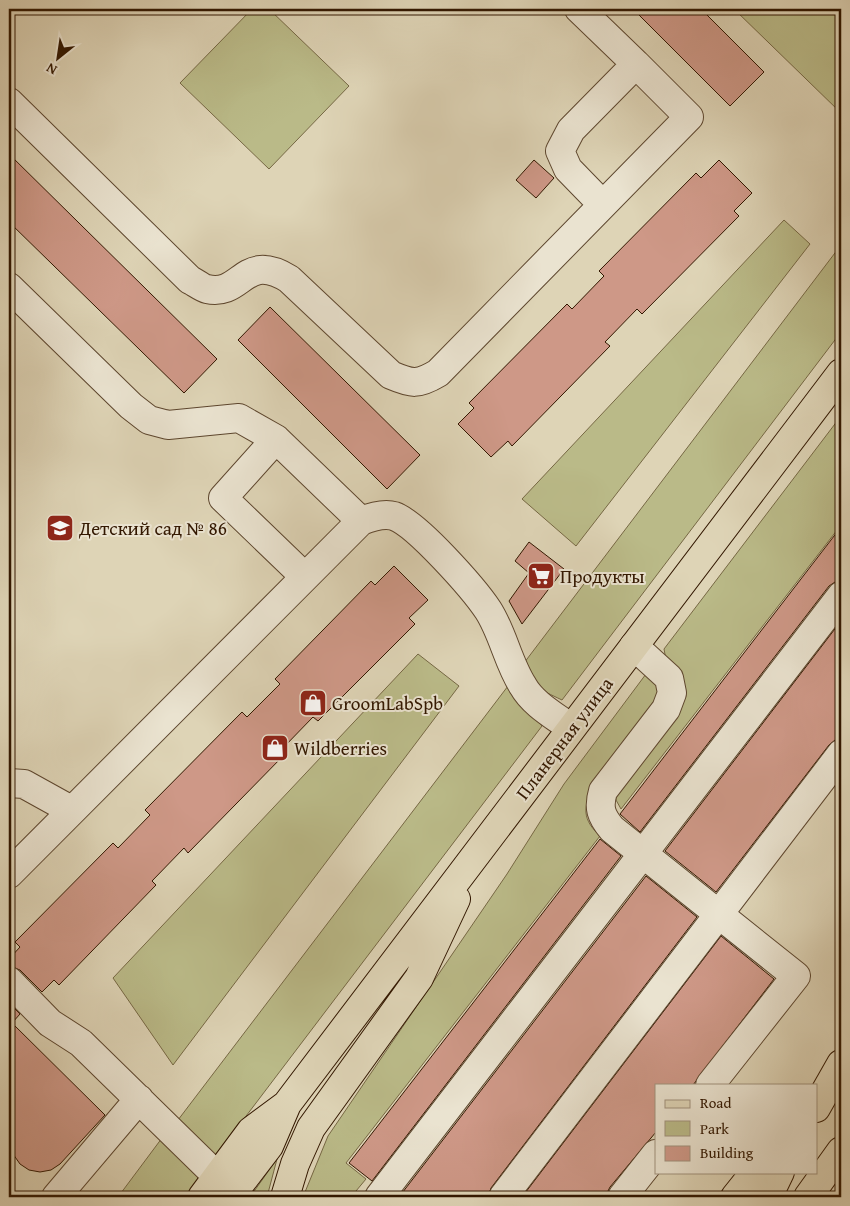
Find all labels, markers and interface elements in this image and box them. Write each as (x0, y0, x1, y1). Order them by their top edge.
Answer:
north arrow (32, 32, 82, 82)
text: N (42, 58, 61, 80)
school or university icon: Детский сад № 86 (45, 513, 75, 543)
place label: Детский сад № 86 (78, 514, 227, 542)
supermarket icon: Продукты (526, 561, 556, 591)
place label: Продукты (560, 562, 645, 590)
street label: Планерная улица (509, 671, 619, 805)
shop icon: GroomLabSpb (298, 688, 328, 718)
place label: GroomLabSpb (332, 689, 443, 717)
shop icon: Wildberries (260, 733, 290, 763)
place label: Wildberries (294, 734, 387, 762)
legend (655, 1084, 818, 1174)
text: Road (700, 1092, 731, 1113)
text: Park (700, 1118, 729, 1139)
text: Building (700, 1142, 754, 1163)

